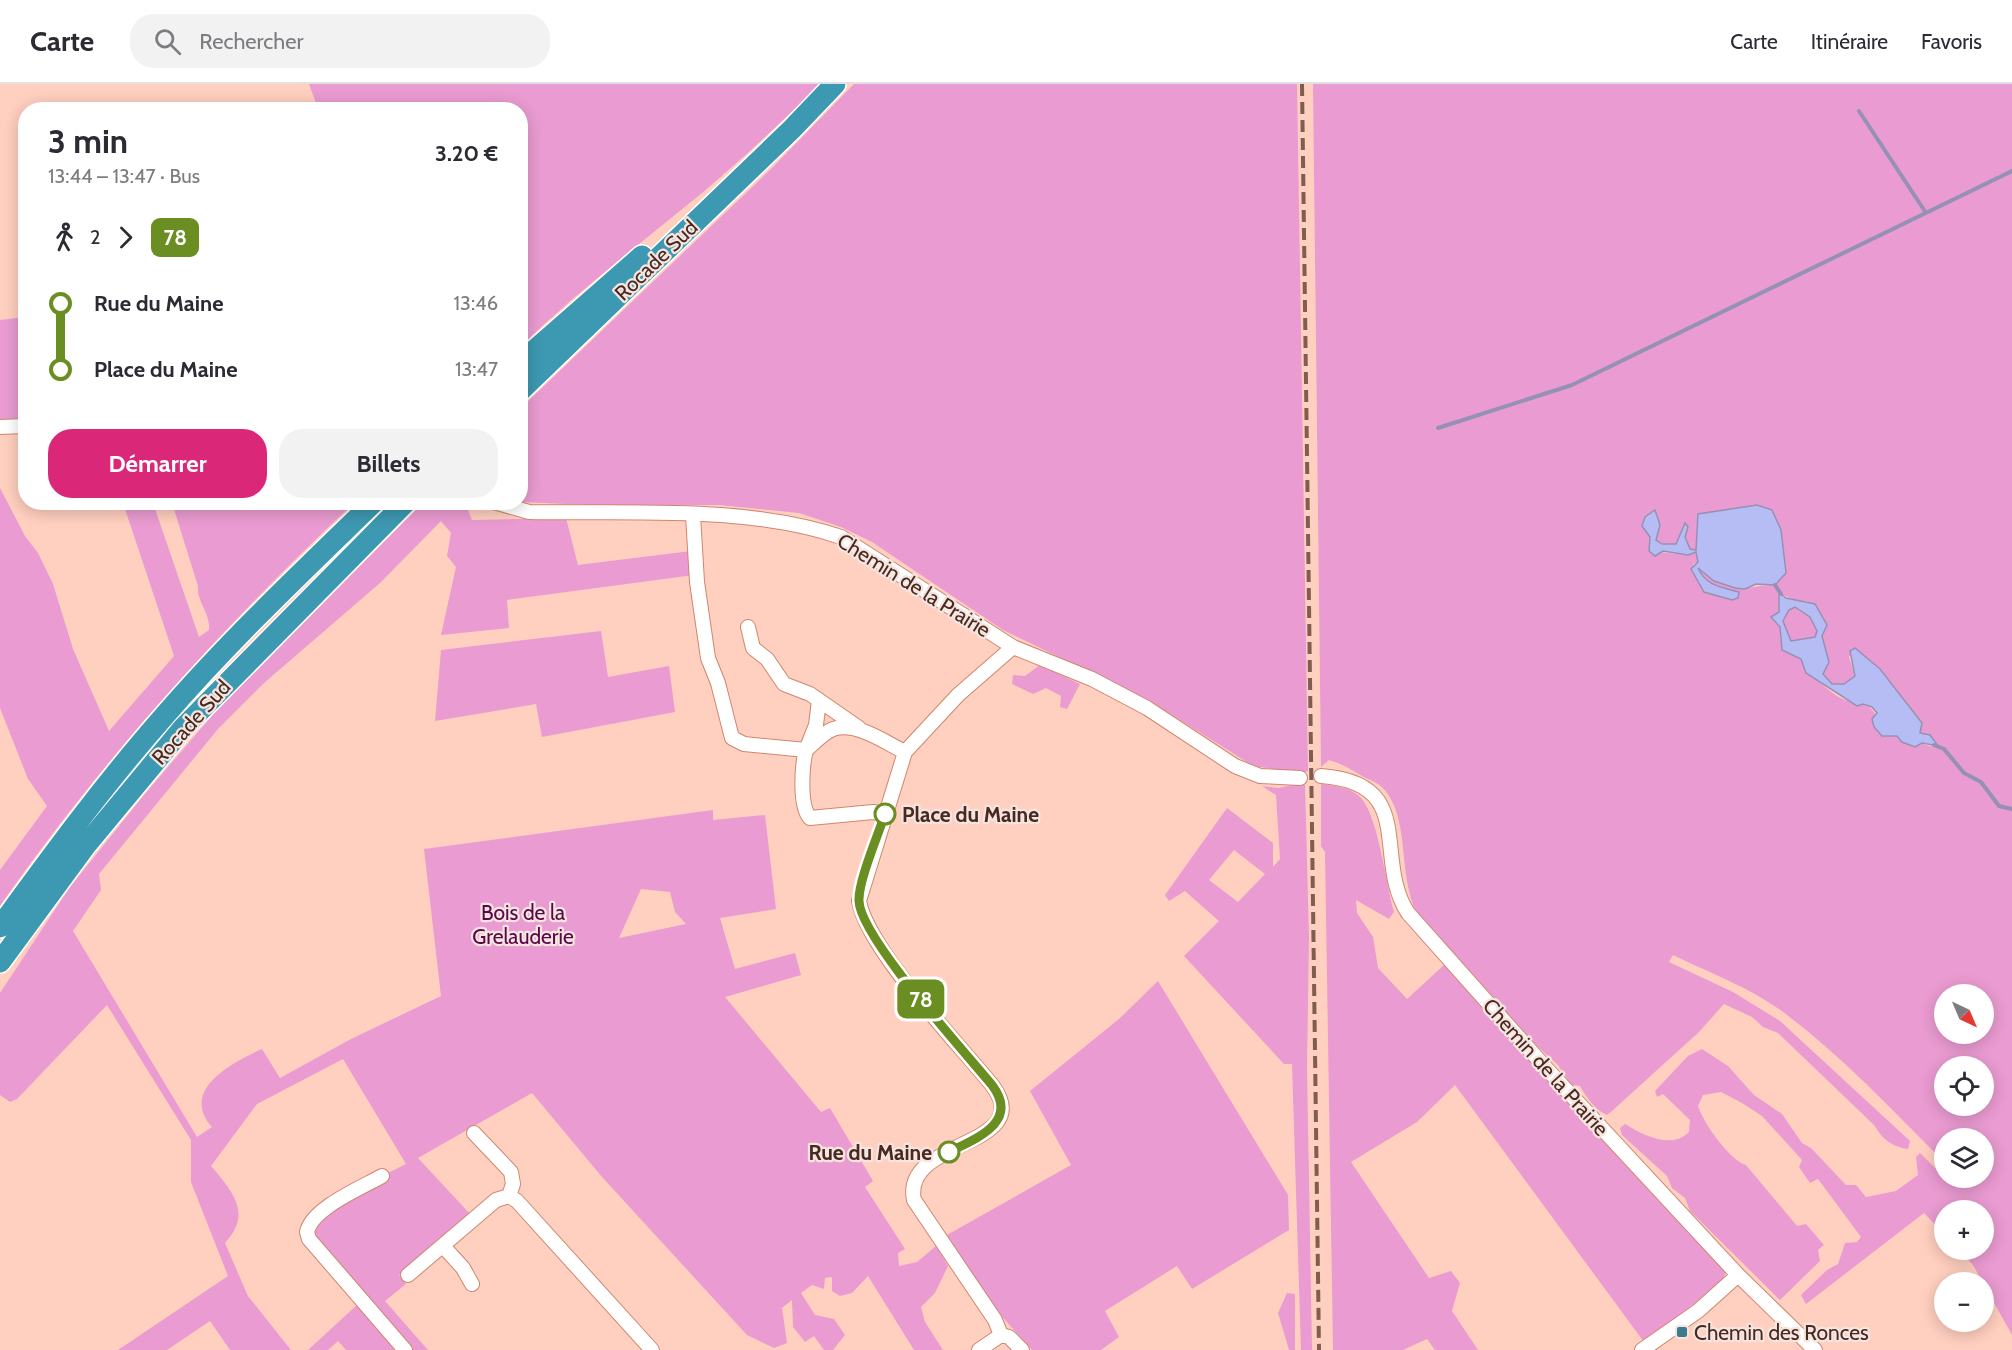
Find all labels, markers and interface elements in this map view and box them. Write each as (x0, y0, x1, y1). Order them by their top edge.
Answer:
search box (130, 14, 550, 68)
text: Carte (30, 24, 94, 58)
icon: search (151, 25, 184, 58)
text: Rechercher (199, 28, 303, 55)
text: Carte (1730, 29, 1778, 54)
text: Itinéraire (1811, 29, 1888, 54)
text: Favoris (1921, 29, 1982, 54)
text: 3 min (48, 121, 128, 161)
text: 3.20 € (435, 140, 498, 167)
text: 13:44 – 13:47 · Bus (48, 164, 200, 188)
street label: Rocade Sud (609, 214, 703, 306)
icon: walk (48, 221, 81, 254)
icon: forward (109, 221, 142, 254)
text: 2 (90, 225, 100, 249)
text: 78 (163, 225, 187, 250)
text: Rue du Maine (94, 290, 223, 317)
text: 13:46 (454, 291, 498, 315)
text: Place du Maine (94, 356, 238, 383)
text: 13:47 (455, 357, 498, 381)
button: Démarrer (48, 429, 267, 498)
button: Billets (279, 429, 498, 498)
street label: Chemin de la Prairie (833, 528, 995, 642)
street label: Rocade Sud (146, 674, 236, 770)
place label: Place du Maine (902, 802, 1039, 827)
marker: Place du Maine (874, 803, 896, 825)
park label: Bois de la Grelauderie (472, 900, 574, 949)
line badge: 78 (894, 980, 948, 1018)
north arrow (1934, 984, 1994, 1044)
map controls (1934, 984, 1994, 1332)
text: 78 (909, 987, 933, 1012)
street label: Chemin de la Prairie (1478, 993, 1614, 1141)
button: locate (1934, 1056, 1994, 1116)
button: layers (1934, 1128, 1994, 1188)
place label: Rue du Maine (808, 1140, 932, 1165)
marker: Rue du Maine (938, 1141, 960, 1163)
button: + (1934, 1200, 1994, 1260)
button: − (1934, 1272, 1994, 1332)
place label: Chemin des Ronces (1694, 1320, 1869, 1345)
marker: Chemin des Ronces (1675, 1325, 1689, 1339)

